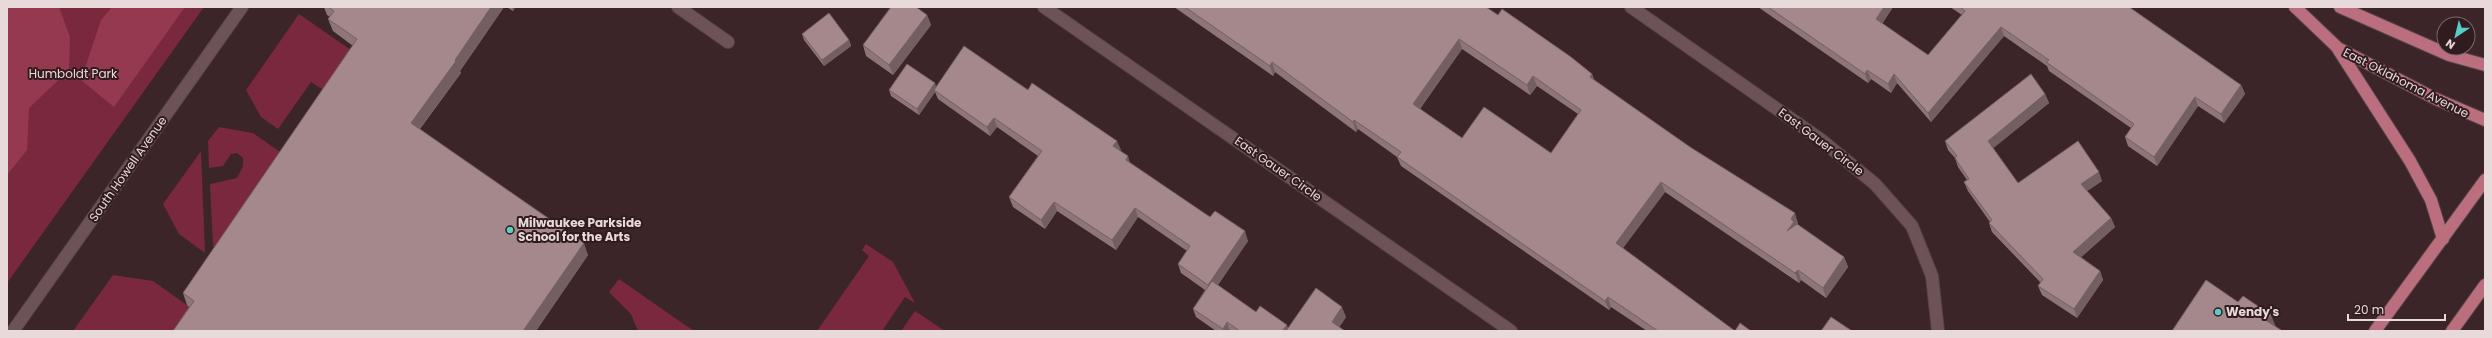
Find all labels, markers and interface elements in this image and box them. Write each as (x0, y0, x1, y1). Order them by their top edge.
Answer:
north arrow (2436, 16, 2476, 56)
text: N (2442, 35, 2458, 53)
street label: East Oklahoma Avenue (2340, 43, 2472, 122)
park label: Humboldt Park (29, 65, 118, 82)
street label: East Gauer Circle (1775, 104, 1867, 179)
street label: South Howell Avenue (85, 113, 170, 225)
street label: East Gauer Circle (1231, 132, 1325, 205)
place label: Milwaukee Parkside School for the Arts (518, 214, 642, 245)
marker: Milwaukee Parkside School for the Arts (505, 225, 515, 235)
scale bar (2348, 296, 2445, 322)
text: 20 m (2354, 301, 2384, 318)
place label: Wendy's (2226, 303, 2279, 320)
marker: Wendy's (2213, 307, 2223, 317)

